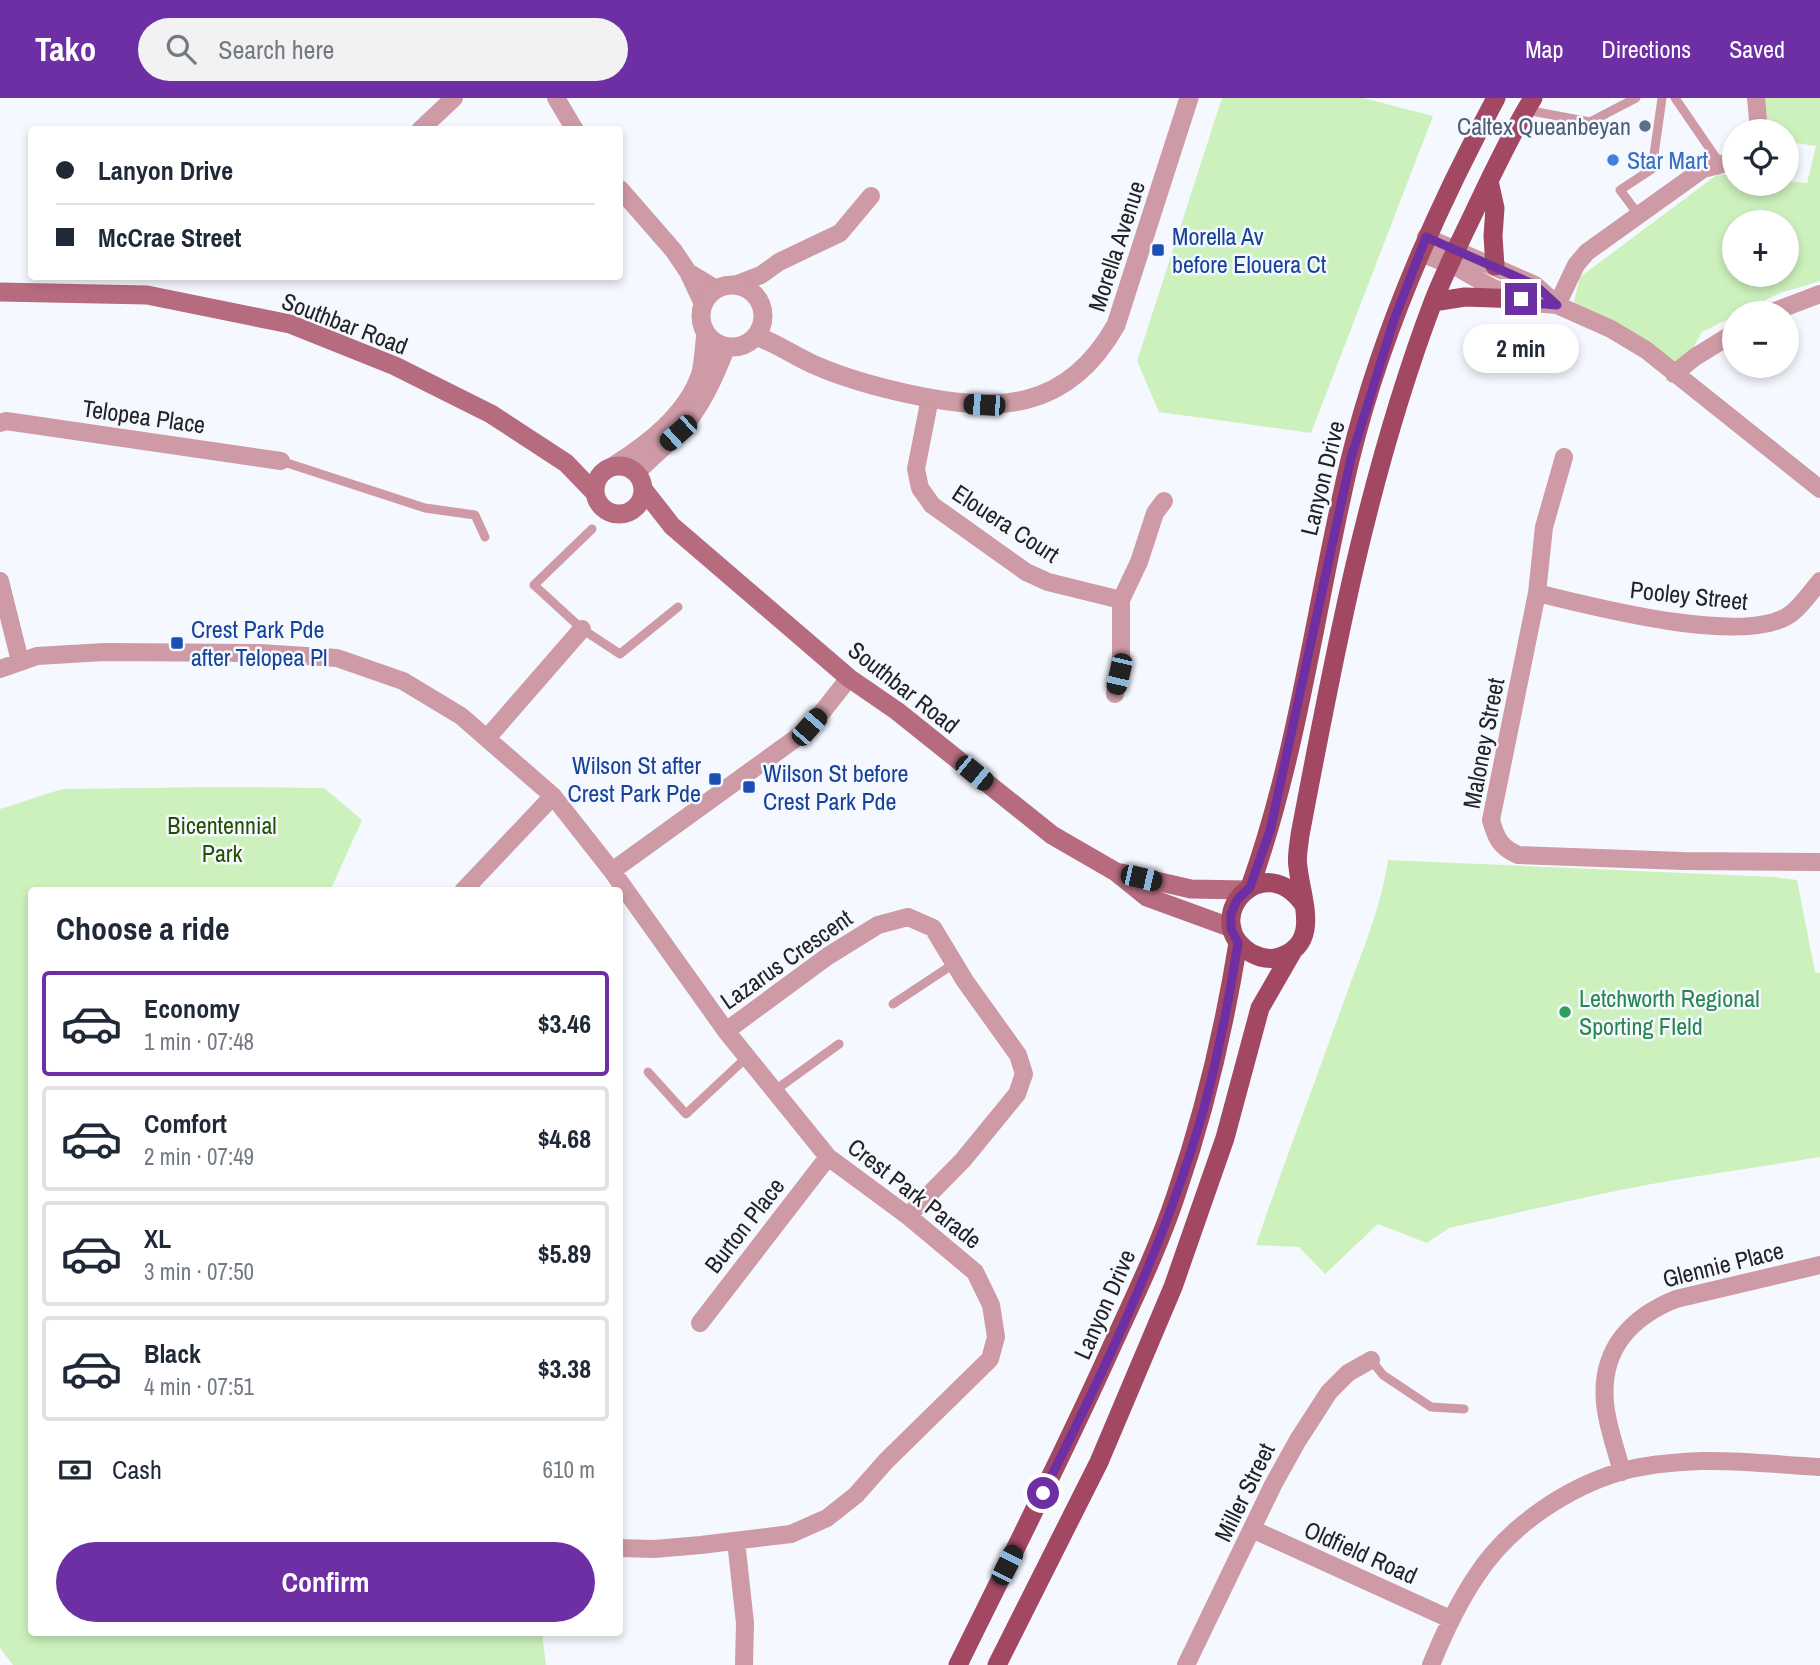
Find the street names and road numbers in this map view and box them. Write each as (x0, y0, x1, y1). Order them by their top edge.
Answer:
street label: Morella Avenue (1080, 177, 1152, 315)
street label: Southbar Road (277, 284, 413, 362)
street label: Telopea Place (81, 392, 207, 440)
street label: Lanyon Drive (1292, 417, 1352, 539)
street label: Elouera Court (946, 477, 1066, 570)
street label: Pooley Street (1629, 573, 1750, 617)
street label: Southbar Road (842, 634, 966, 740)
street label: Maloney Street (1455, 674, 1511, 811)
street label: Lazarus Crescent (714, 901, 859, 1016)
street label: Crest Park Parade (841, 1131, 989, 1255)
street label: Burton Place (697, 1171, 791, 1279)
street label: Glennie Place (1659, 1234, 1787, 1294)
street label: Lanyon Drive (1066, 1244, 1142, 1364)
street label: Miller Street (1206, 1437, 1282, 1547)
street label: Oldfield Road (1300, 1513, 1422, 1591)

